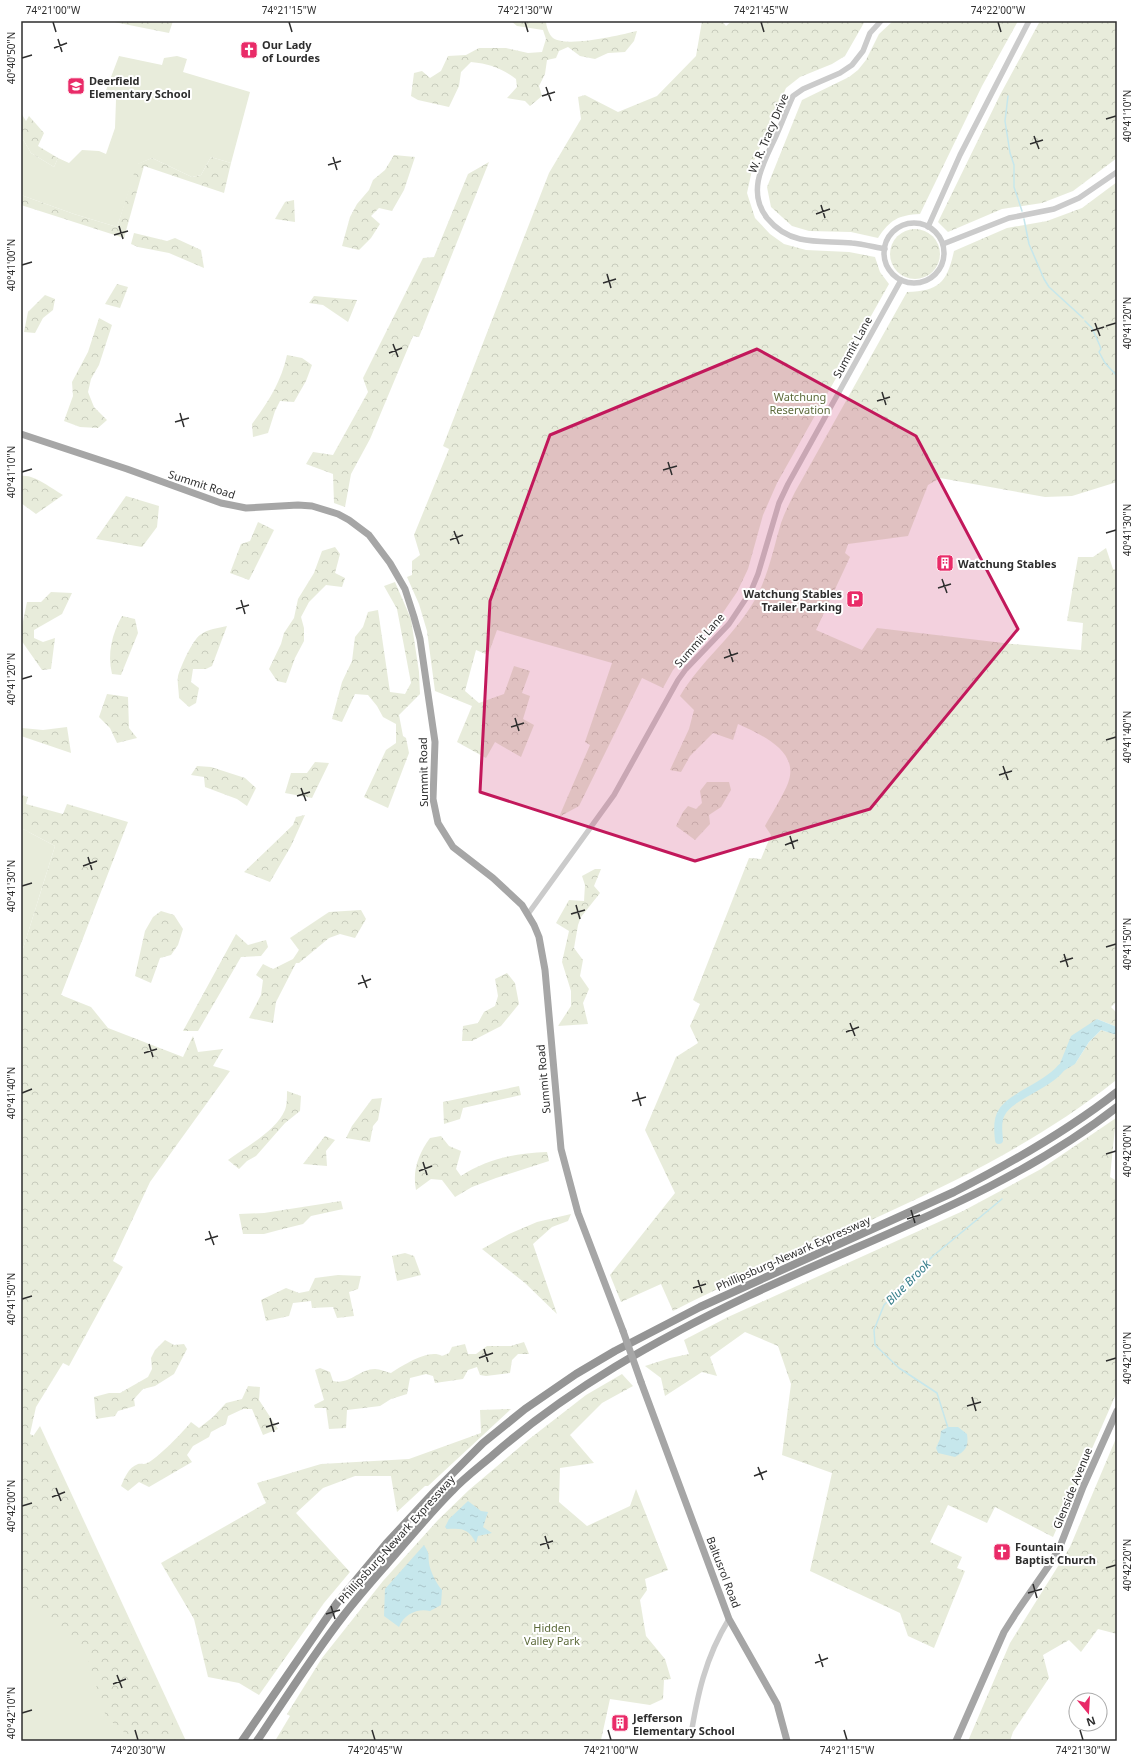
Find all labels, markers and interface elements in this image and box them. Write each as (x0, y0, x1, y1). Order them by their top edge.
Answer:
text: 74°21'00"W (26, 3, 81, 17)
text: 74°21'15"W (262, 3, 317, 17)
text: 74°21'30"W (498, 3, 553, 17)
text: 74°21'45"W (734, 3, 789, 17)
text: 74°22'00"W (971, 3, 1026, 17)
text: 40°40'50"N (4, 32, 18, 84)
place label: Our Lady of Lourdes (262, 37, 320, 65)
church icon: Our Lady of Lourdes (239, 40, 259, 60)
place label: Deerfield Elementary School (89, 73, 191, 101)
school or university icon: Deerfield Elementary School (66, 76, 86, 96)
text: 40°41'10"N (1120, 90, 1134, 142)
street label: W. R. Tracy Drive (744, 91, 792, 175)
text: 40°41'00"N (4, 239, 18, 291)
text: 40°41'20"N (1120, 297, 1134, 349)
street label: Summit Lane (829, 314, 875, 380)
park label: Watchung Reservation (769, 389, 831, 417)
text: 40°41'10"N (4, 446, 18, 498)
street label: Summit Road (167, 466, 237, 502)
text: 40°41'30"N (1120, 504, 1134, 556)
building icon: Watchung Stables (935, 553, 955, 573)
place label: Watchung Stables (958, 556, 1057, 571)
place label: Watchung Stables Trailer Parking (744, 586, 842, 614)
parking icon: Watchung Stables Trailer Parking (845, 589, 865, 609)
street label: Summit Lane (671, 610, 727, 670)
text: 40°41'20"N (4, 653, 18, 705)
text: 40°41'40"N (1120, 711, 1134, 763)
street label: Summit Road (415, 737, 431, 807)
text: 40°41'30"N (4, 860, 18, 912)
text: 40°41'50"N (1120, 918, 1134, 970)
street label: Summit Road (532, 1044, 554, 1114)
text: 40°41'40"N (4, 1067, 18, 1119)
text: 40°42'00"N (1120, 1125, 1134, 1177)
street label: Phillipsburg-Newark Expressway (713, 1212, 873, 1294)
water label: Blue Brook (882, 1255, 935, 1308)
text: 40°41'50"N (4, 1273, 18, 1325)
text: 40°42'10"N (1120, 1332, 1134, 1384)
street label: Glenside Avenue (1049, 1445, 1095, 1531)
street label: Phillipsburg-Newark Expressway (334, 1471, 458, 1606)
text: 40°42'00"N (4, 1480, 18, 1532)
street label: Baltusrol Road (704, 1534, 744, 1610)
place label: Fountain Baptist Church (1015, 1539, 1096, 1567)
text: 40°42'20"N (1120, 1539, 1134, 1591)
church icon: Fountain Baptist Church (992, 1542, 1012, 1562)
park label: Hidden Valley Park (524, 1620, 580, 1648)
text: 40°42'10"N (4, 1687, 18, 1739)
north arrow (1068, 1692, 1108, 1732)
place label: Jefferson Elementary School (632, 1710, 735, 1738)
building icon: Jefferson Elementary School (610, 1713, 630, 1733)
text: N (1085, 1713, 1098, 1731)
text: 74°20'30"W (111, 1743, 166, 1757)
text: 74°20'45"W (348, 1743, 403, 1757)
text: 74°21'00"W (584, 1743, 639, 1757)
text: 74°21'15"W (820, 1743, 875, 1757)
text: 74°21'30"W (1056, 1743, 1111, 1757)

